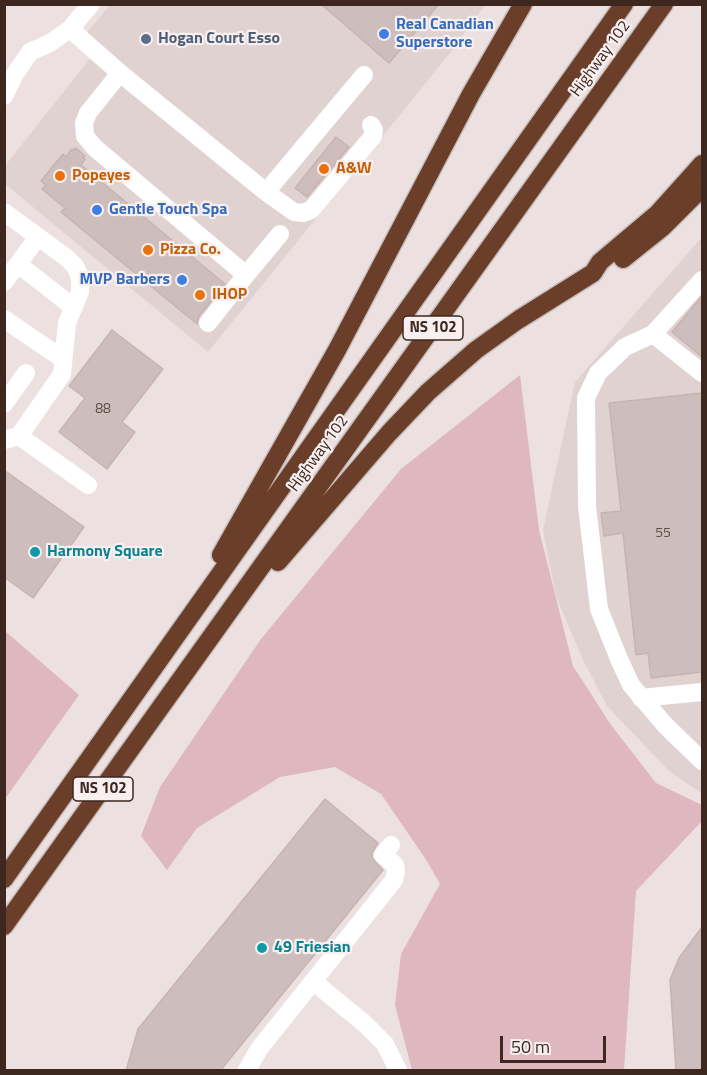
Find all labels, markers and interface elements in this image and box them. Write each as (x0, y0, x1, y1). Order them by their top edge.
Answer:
place label: Real Canadian Superstore (396, 15, 494, 53)
street label: Highway 102 (567, 17, 635, 101)
marker: Real Canadian Superstore (377, 27, 391, 41)
place label: Hogan Court Esso (158, 29, 280, 49)
marker: Hogan Court Esso (139, 32, 153, 46)
place label: A&W (336, 159, 372, 179)
marker: A&W (317, 162, 331, 176)
place label: Popeyes (72, 166, 130, 186)
marker: Popeyes (53, 169, 67, 183)
place label: Gentle Touch Spa (109, 200, 227, 220)
marker: Gentle Touch Spa (90, 203, 104, 217)
place label: Pizza Co. (160, 240, 221, 260)
marker: Pizza Co. (141, 243, 155, 257)
place label: MVP Barbers (79, 270, 170, 290)
marker: MVP Barbers (175, 273, 189, 287)
place label: IHOP (212, 285, 247, 305)
marker: IHOP (193, 288, 207, 302)
road number: NS 102 (403, 316, 463, 340)
house number: 88 (95, 402, 111, 418)
street label: Highway 102 (285, 412, 353, 496)
house number: 55 (655, 526, 671, 542)
place label: Harmony Square (47, 542, 163, 562)
marker: Harmony Square (28, 545, 42, 559)
road number: NS 102 (73, 777, 133, 801)
place label: 49 Friesian (274, 938, 351, 958)
marker: 49 Friesian (255, 941, 269, 955)
scale bar (503, 1024, 610, 1062)
text: 50 m (511, 1033, 550, 1060)

